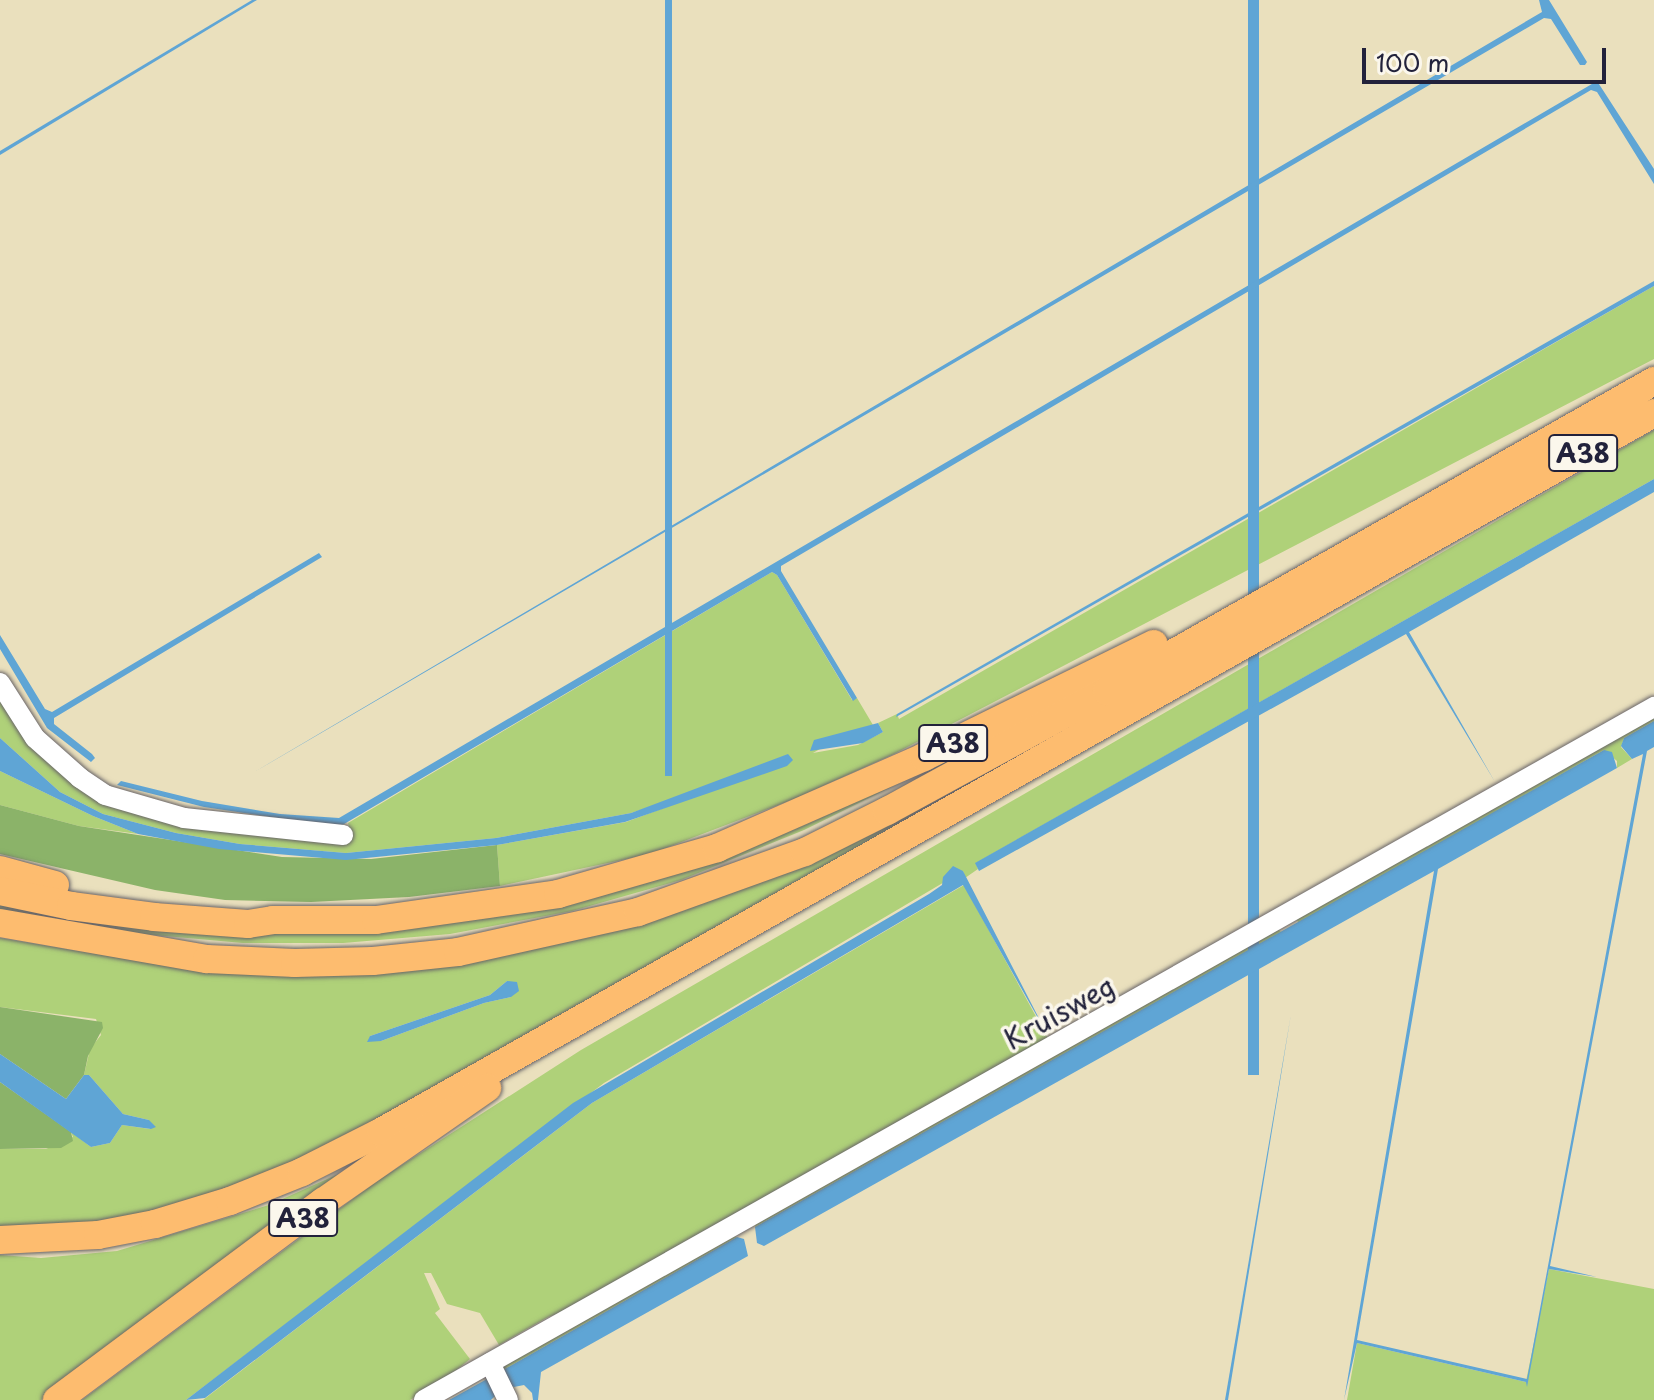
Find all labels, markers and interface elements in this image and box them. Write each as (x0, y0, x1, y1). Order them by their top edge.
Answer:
scale bar (1366, 32, 1610, 82)
text: 100 m (1376, 44, 1449, 80)
road number: A38 (1547, 431, 1619, 475)
road number: A38 (917, 721, 989, 765)
street label: Kruisweg (998, 968, 1120, 1056)
road number: A38 (267, 1196, 339, 1240)

